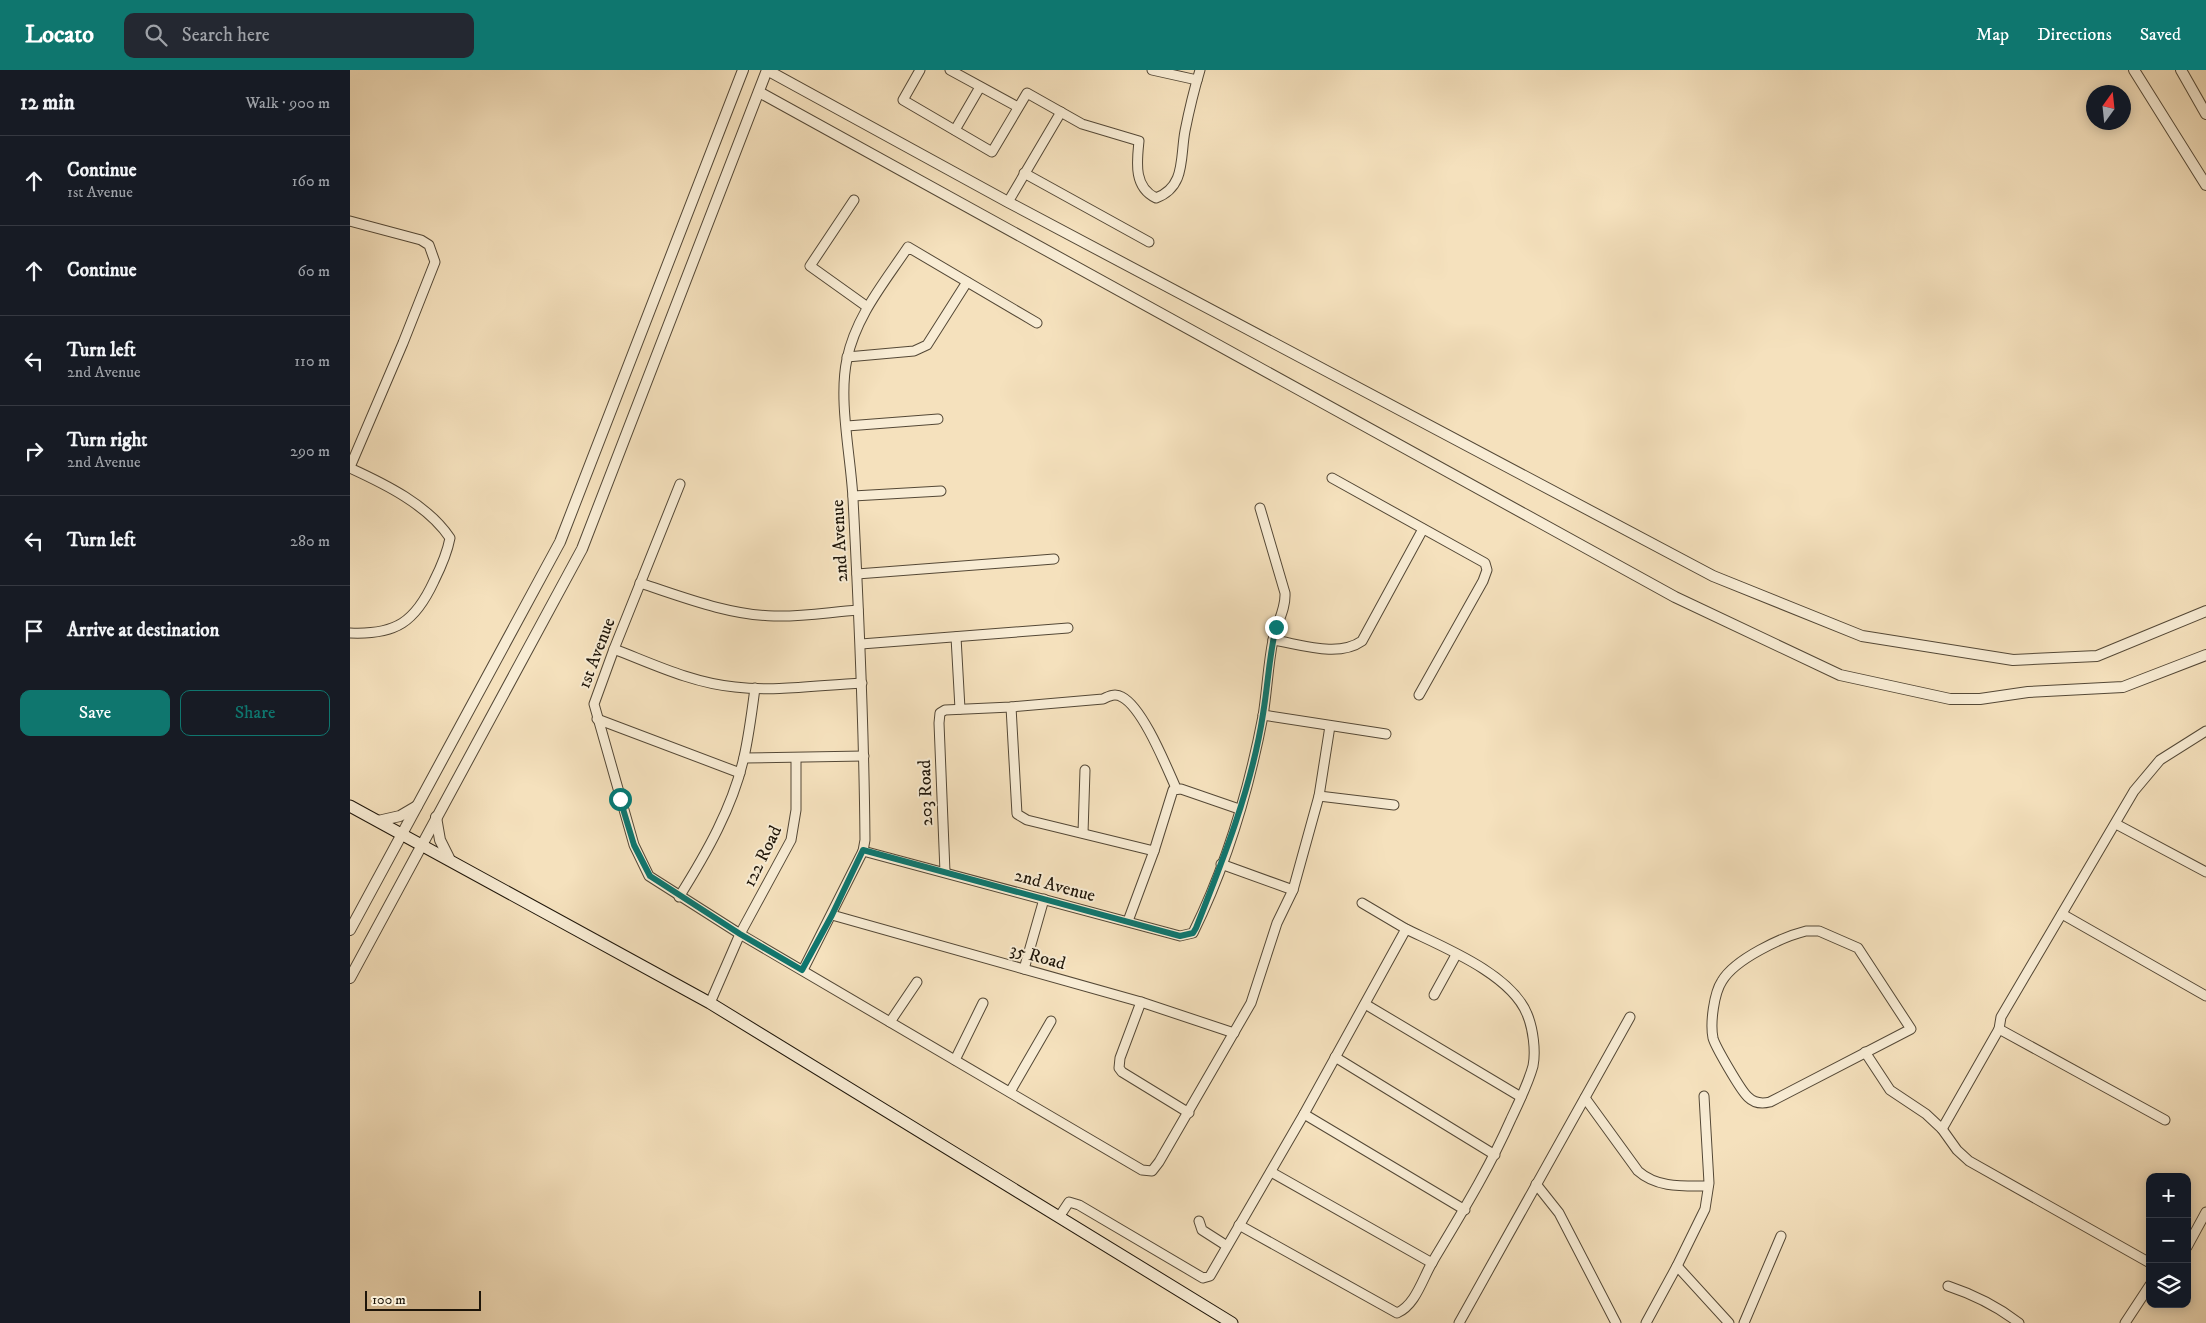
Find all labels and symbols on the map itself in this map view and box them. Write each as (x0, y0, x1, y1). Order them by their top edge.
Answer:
north arrow (2086, 85, 2131, 130)
street label: 2nd Avenue (827, 499, 853, 583)
street label: 1st Avenue (573, 615, 620, 692)
route end (1265, 616, 1288, 639)
street label: 203 Road (914, 759, 938, 827)
route start (609, 788, 632, 811)
street label: 122 Road (739, 822, 787, 891)
street label: 2nd Avenue (1012, 865, 1098, 907)
street label: 35 Road (1007, 939, 1068, 975)
scale bar (365, 1288, 481, 1311)

